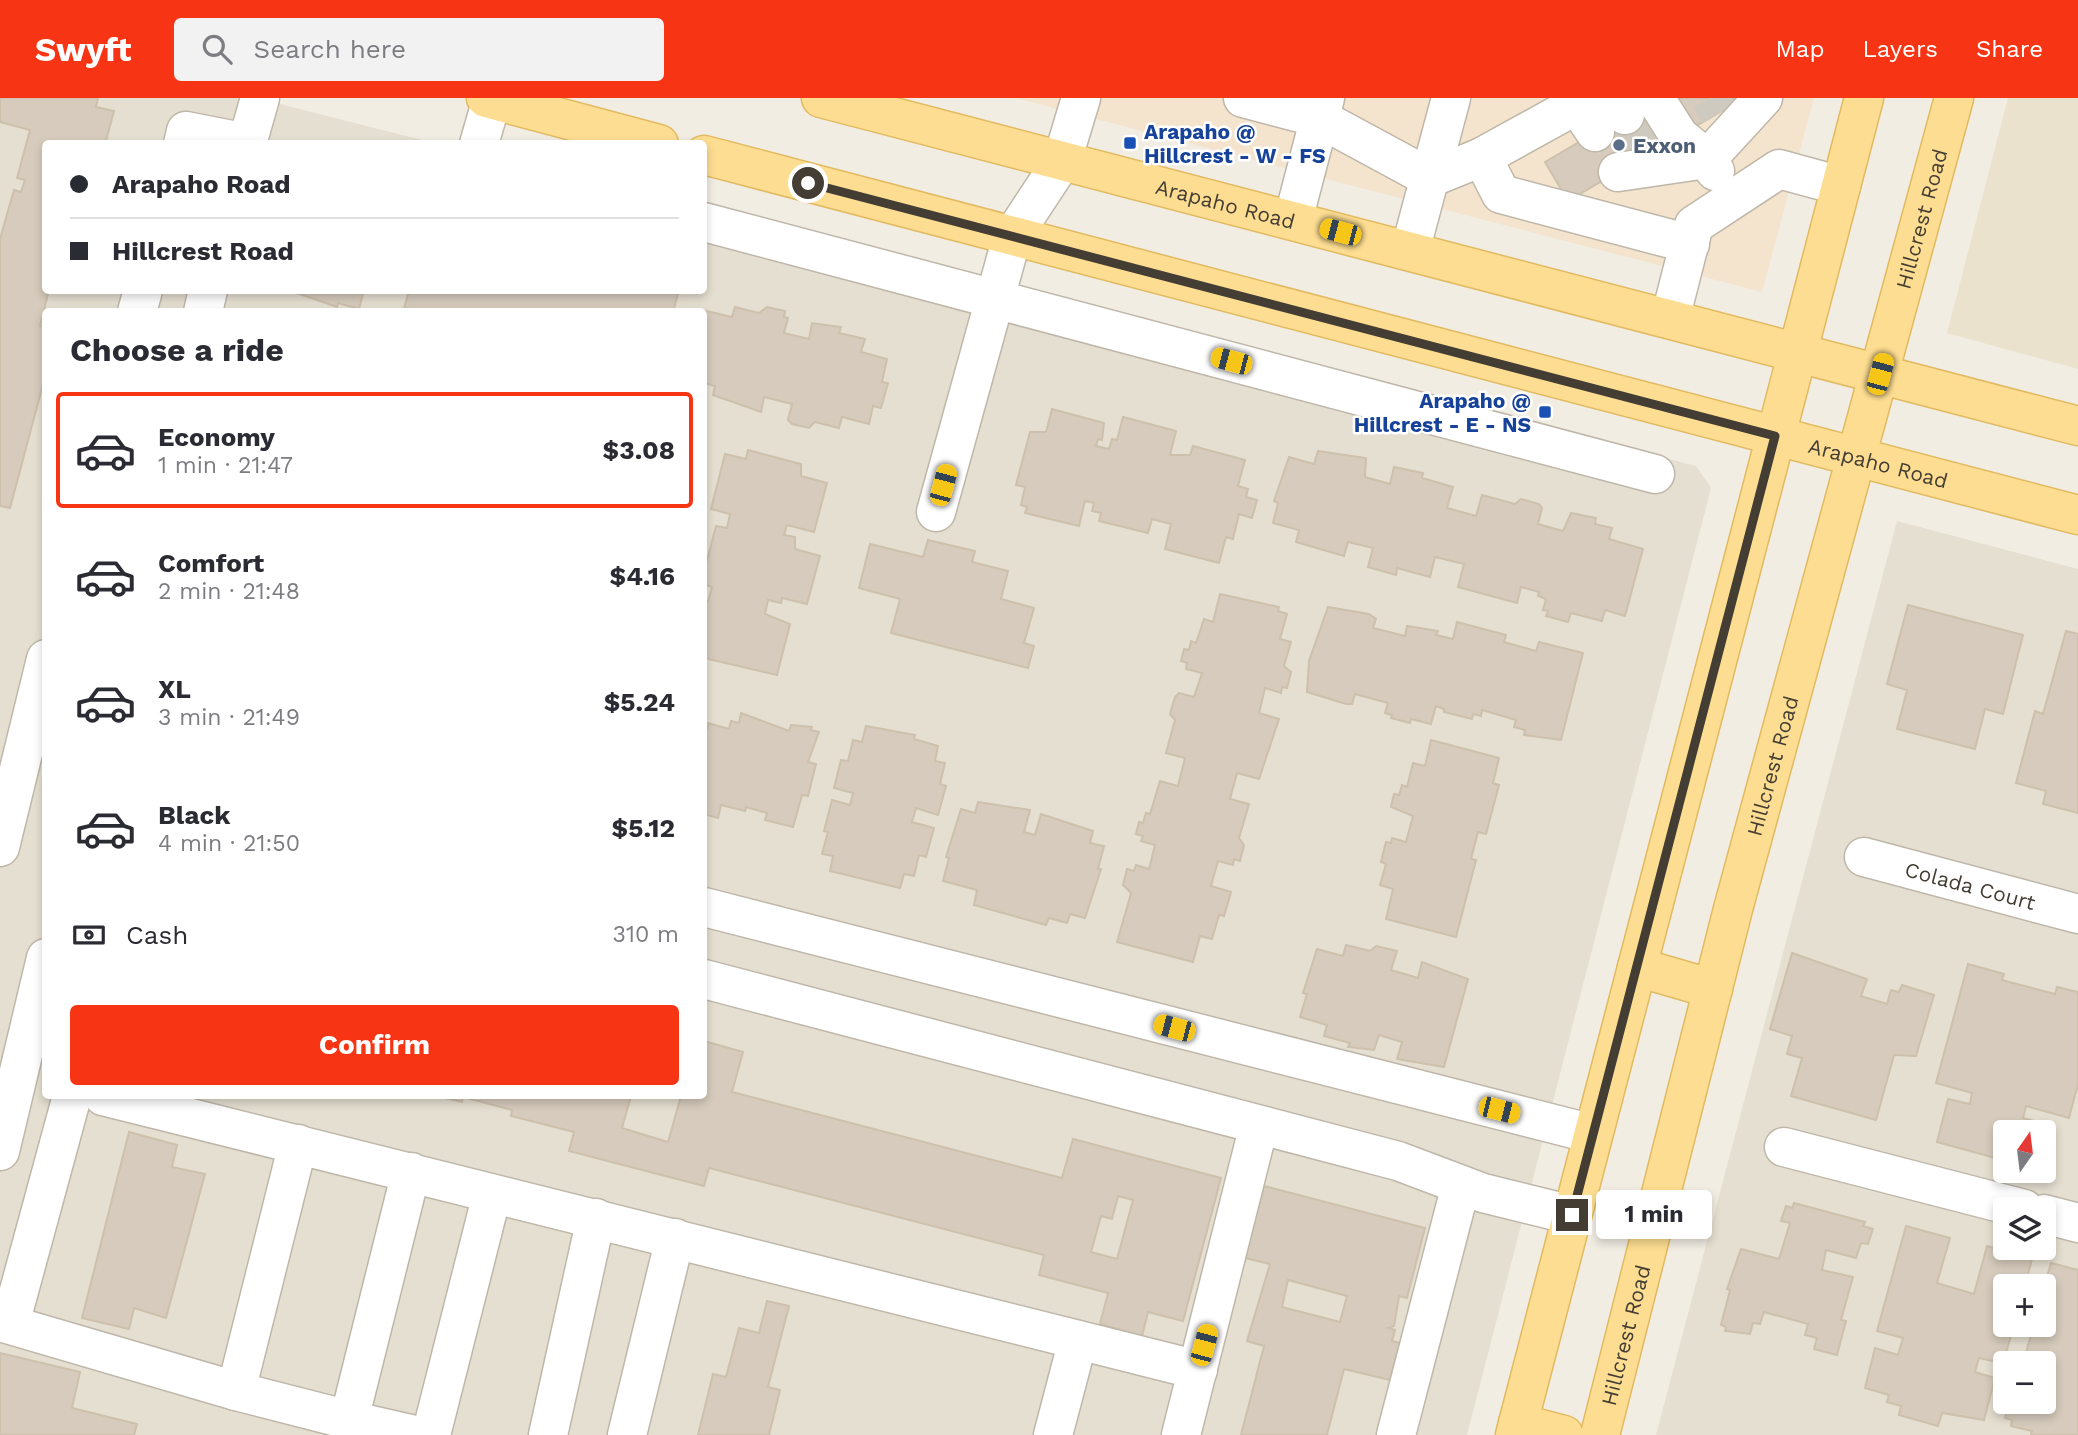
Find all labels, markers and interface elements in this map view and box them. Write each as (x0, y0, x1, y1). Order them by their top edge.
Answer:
search box (174, 18, 664, 81)
text: Swyft (35, 30, 132, 69)
icon: search (198, 30, 236, 68)
text: Search here (254, 34, 406, 64)
text: Map (1776, 35, 1824, 63)
text: Layers (1862, 35, 1938, 63)
text: Share (1976, 35, 2043, 63)
place label: Arapaho @ Hillcrest - W - FS (1144, 119, 1326, 168)
place label: Exxon (1633, 133, 1696, 158)
marker: Arapaho @ Hillcrest - W - FS (1122, 135, 1138, 151)
marker: Exxon (1611, 137, 1627, 153)
street label: Hillcrest Road (1890, 146, 1952, 292)
route start (792, 167, 824, 199)
text: Arapaho Road (112, 169, 291, 199)
street label: Arapaho Road (1153, 173, 1298, 234)
car (1317, 216, 1364, 248)
text: Hillcrest Road (112, 236, 294, 266)
text: Choose a ride (70, 331, 284, 369)
car (1208, 345, 1255, 377)
car (1865, 351, 1896, 397)
place label: Arapaho @ Hillcrest - E - NS (1354, 388, 1531, 437)
marker: Arapaho @ Hillcrest - E - NS (1537, 404, 1553, 420)
icon: car (74, 419, 137, 482)
text: Economy (158, 422, 275, 452)
street label: Arapaho Road (1806, 432, 1951, 493)
text: $3.08 (603, 435, 675, 465)
text: 1 min · 21:47 (158, 452, 293, 479)
car (928, 462, 959, 508)
icon: car (74, 545, 137, 608)
text: Comfort (158, 548, 264, 578)
text: $4.16 (610, 561, 675, 591)
text: 2 min · 21:48 (158, 578, 300, 605)
icon: car (74, 671, 137, 734)
text: XL (158, 674, 191, 704)
text: $5.24 (604, 687, 675, 717)
street label: Hillcrest Road (1741, 693, 1803, 839)
text: 3 min · 21:49 (158, 704, 300, 731)
icon: car (74, 797, 137, 860)
text: Black (158, 800, 230, 830)
text: $5.12 (612, 813, 675, 843)
text: 4 min · 21:50 (158, 830, 300, 857)
street label: Colada Court (1902, 856, 2038, 915)
icon: cash (70, 916, 108, 954)
text: Cash (126, 920, 188, 950)
text: 310 m (613, 921, 679, 948)
button: Confirm (70, 1005, 679, 1085)
car (1151, 1012, 1198, 1044)
car (1477, 1095, 1522, 1125)
north arrow (1993, 1120, 2056, 1183)
map controls (1993, 1120, 2056, 1414)
callout: 1 min (1596, 1190, 1712, 1240)
button: layers (1993, 1197, 2056, 1260)
route end (1556, 1199, 1588, 1231)
text: 1 min (1624, 1201, 1684, 1228)
street label: Hillcrest Road (1595, 1262, 1655, 1408)
button: + (1993, 1274, 2056, 1337)
car (1189, 1322, 1220, 1368)
button: − (1993, 1351, 2056, 1414)

